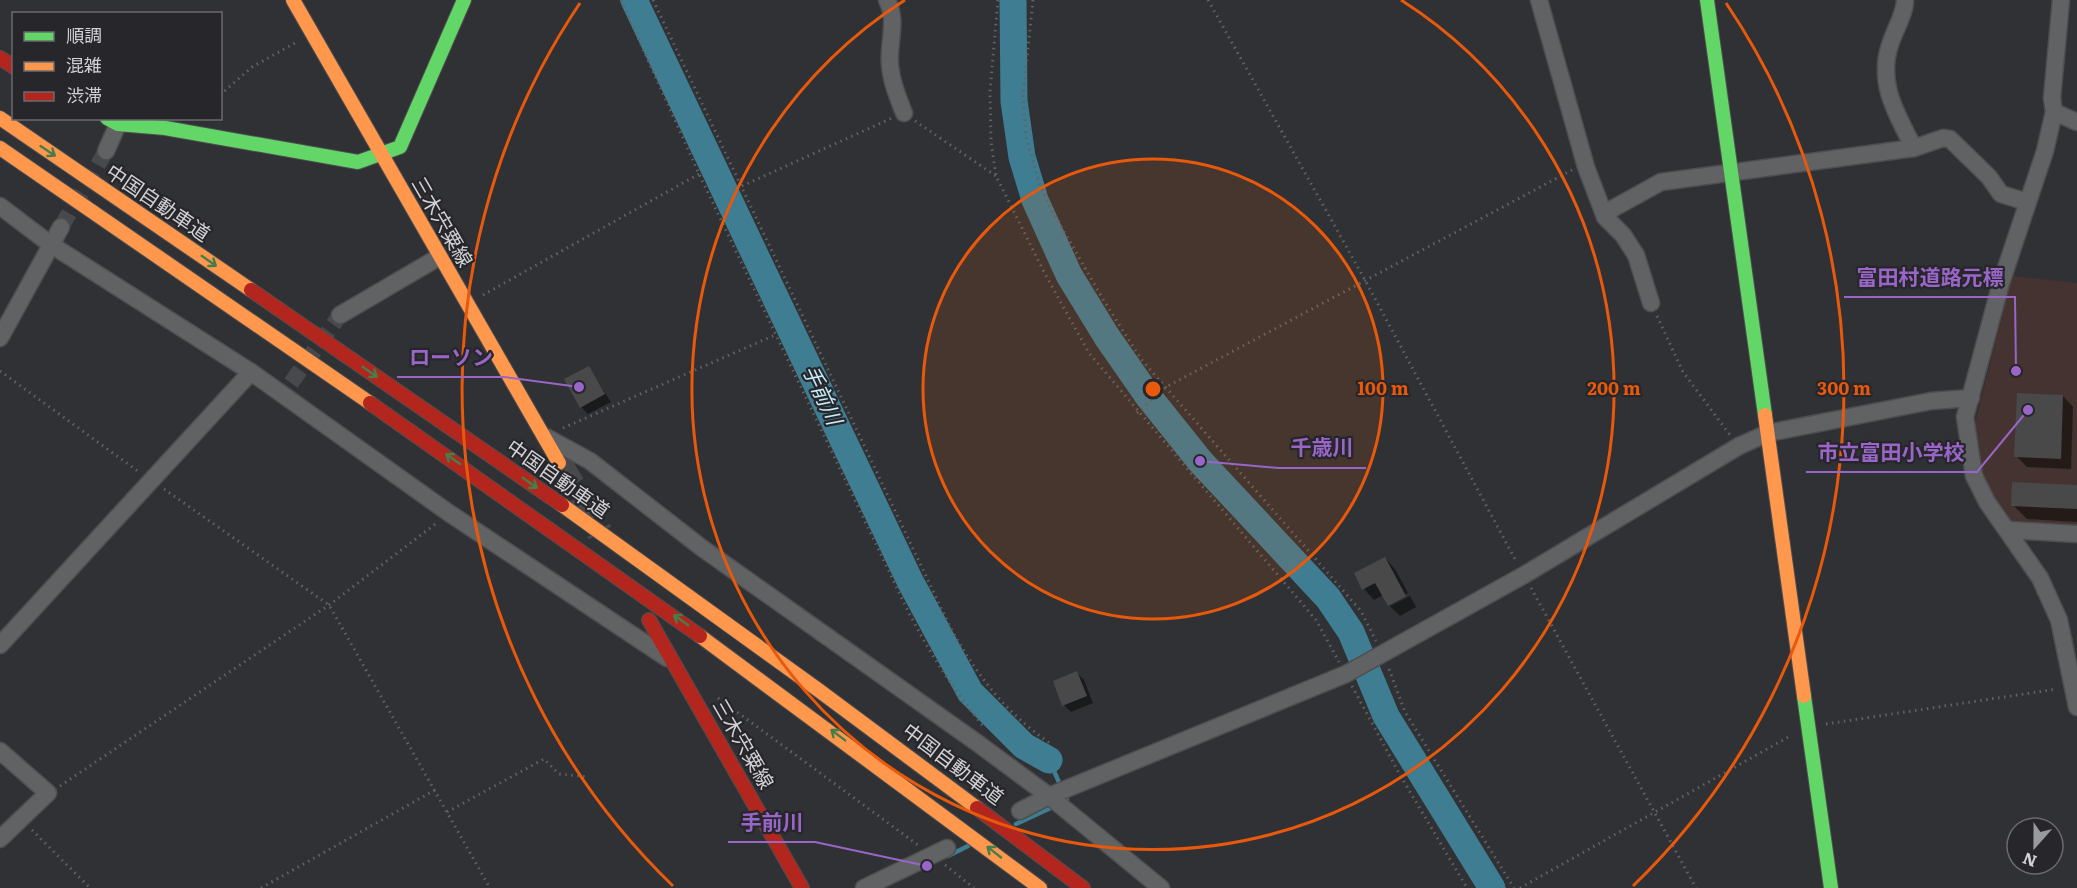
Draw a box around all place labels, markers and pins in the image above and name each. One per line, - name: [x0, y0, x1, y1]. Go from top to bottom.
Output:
- callout: 富田村道路元標: [1844, 258, 2015, 297]
- callout: ローソン: [397, 338, 505, 377]
- centre of rings: [1143, 379, 1163, 399]
- callout: 千歳川: [1279, 429, 1366, 468]
- callout: 市立富田小学校: [1806, 433, 1977, 472]
- callout: 手前川: [728, 803, 815, 842]

